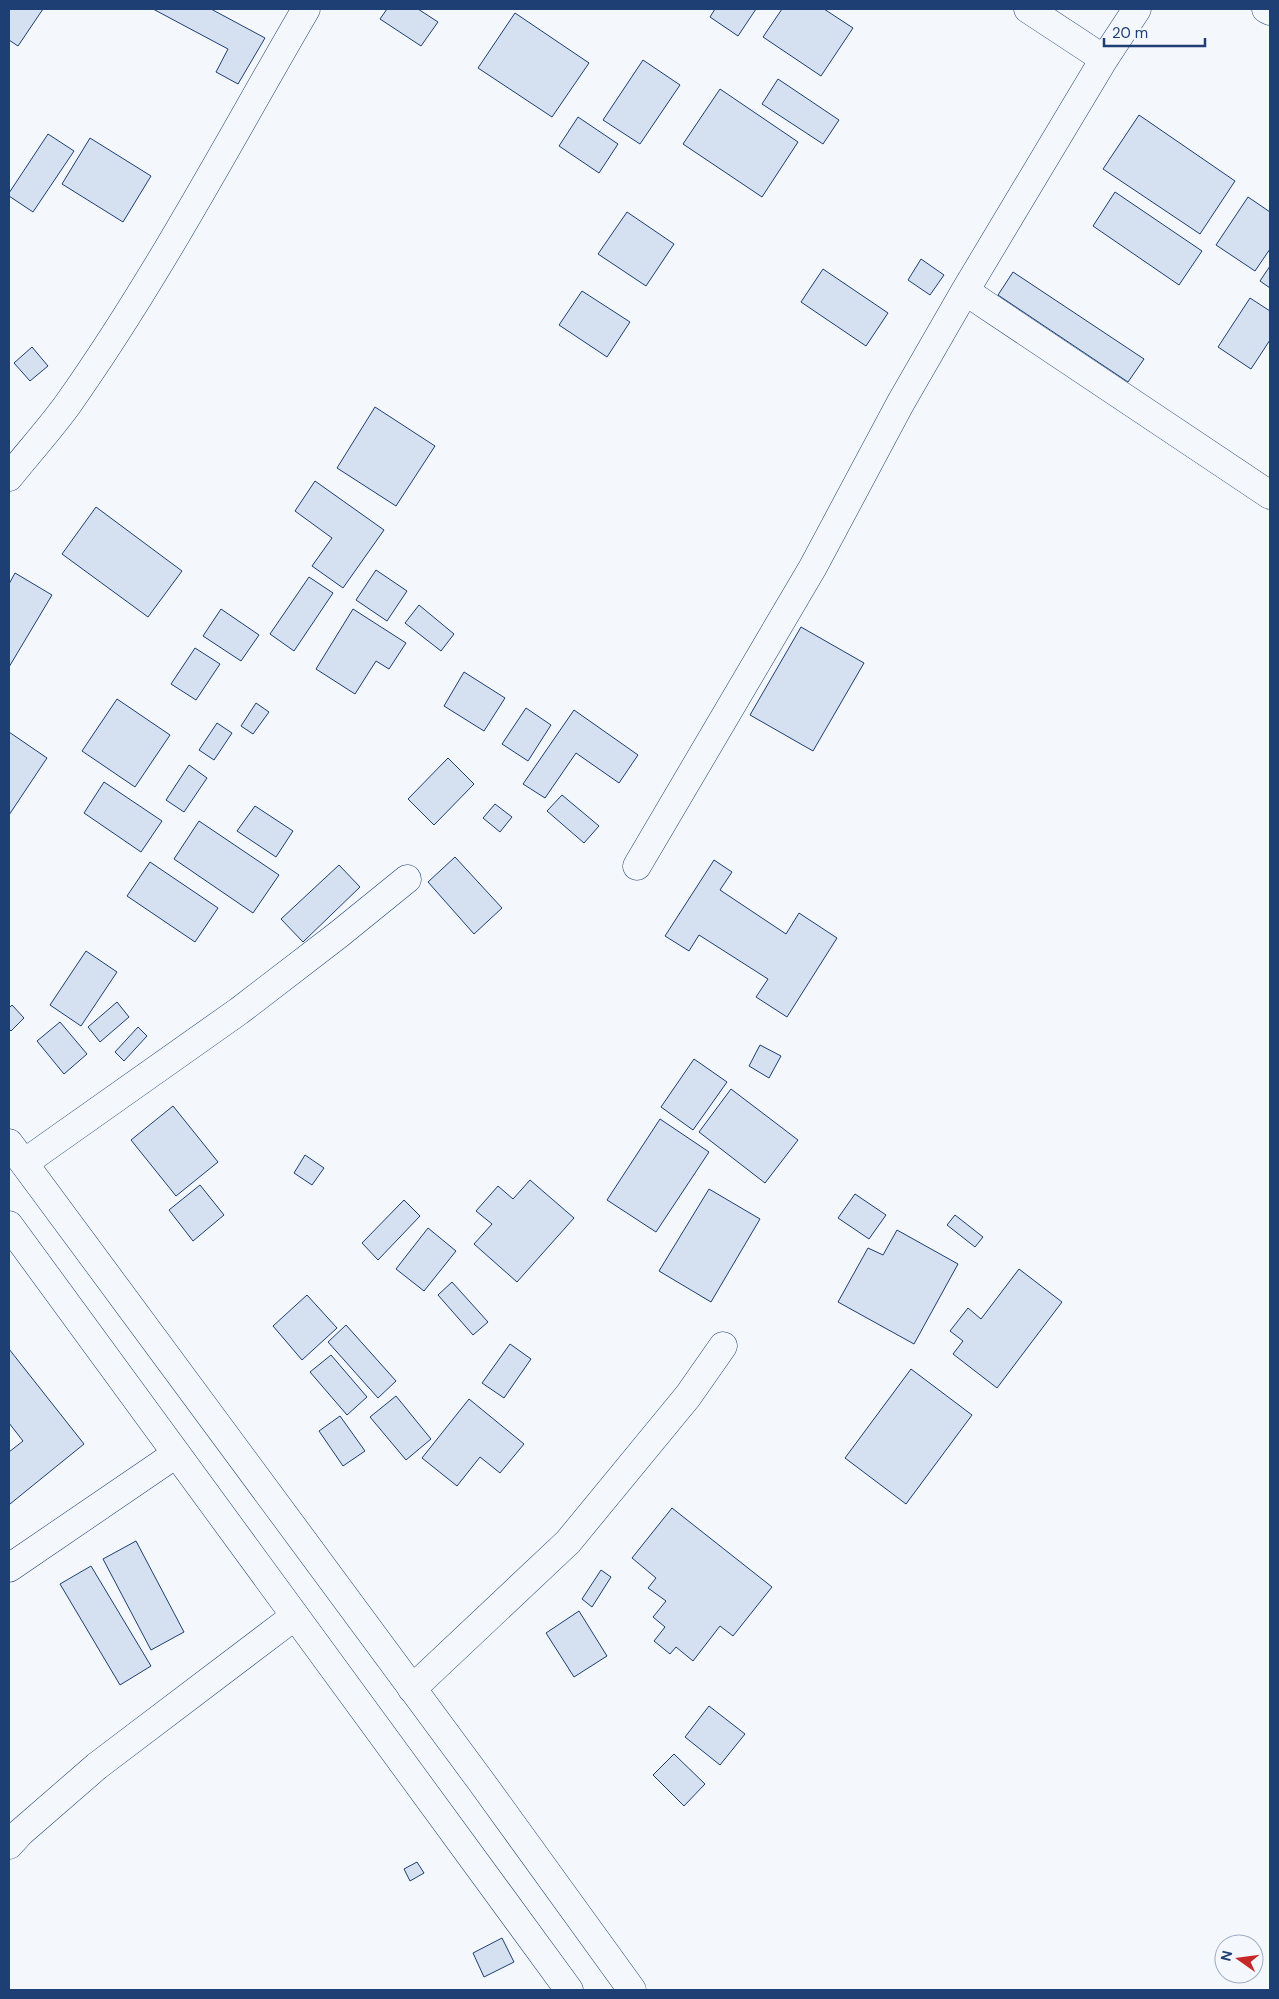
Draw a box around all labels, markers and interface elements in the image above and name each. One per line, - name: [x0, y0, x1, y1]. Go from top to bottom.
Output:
- scale bar: [1104, 15, 1205, 47]
- text: 20 m: [1112, 23, 1148, 43]
- north arrow: [1214, 1934, 1264, 1984]
- text: N: [1216, 1949, 1236, 1963]

